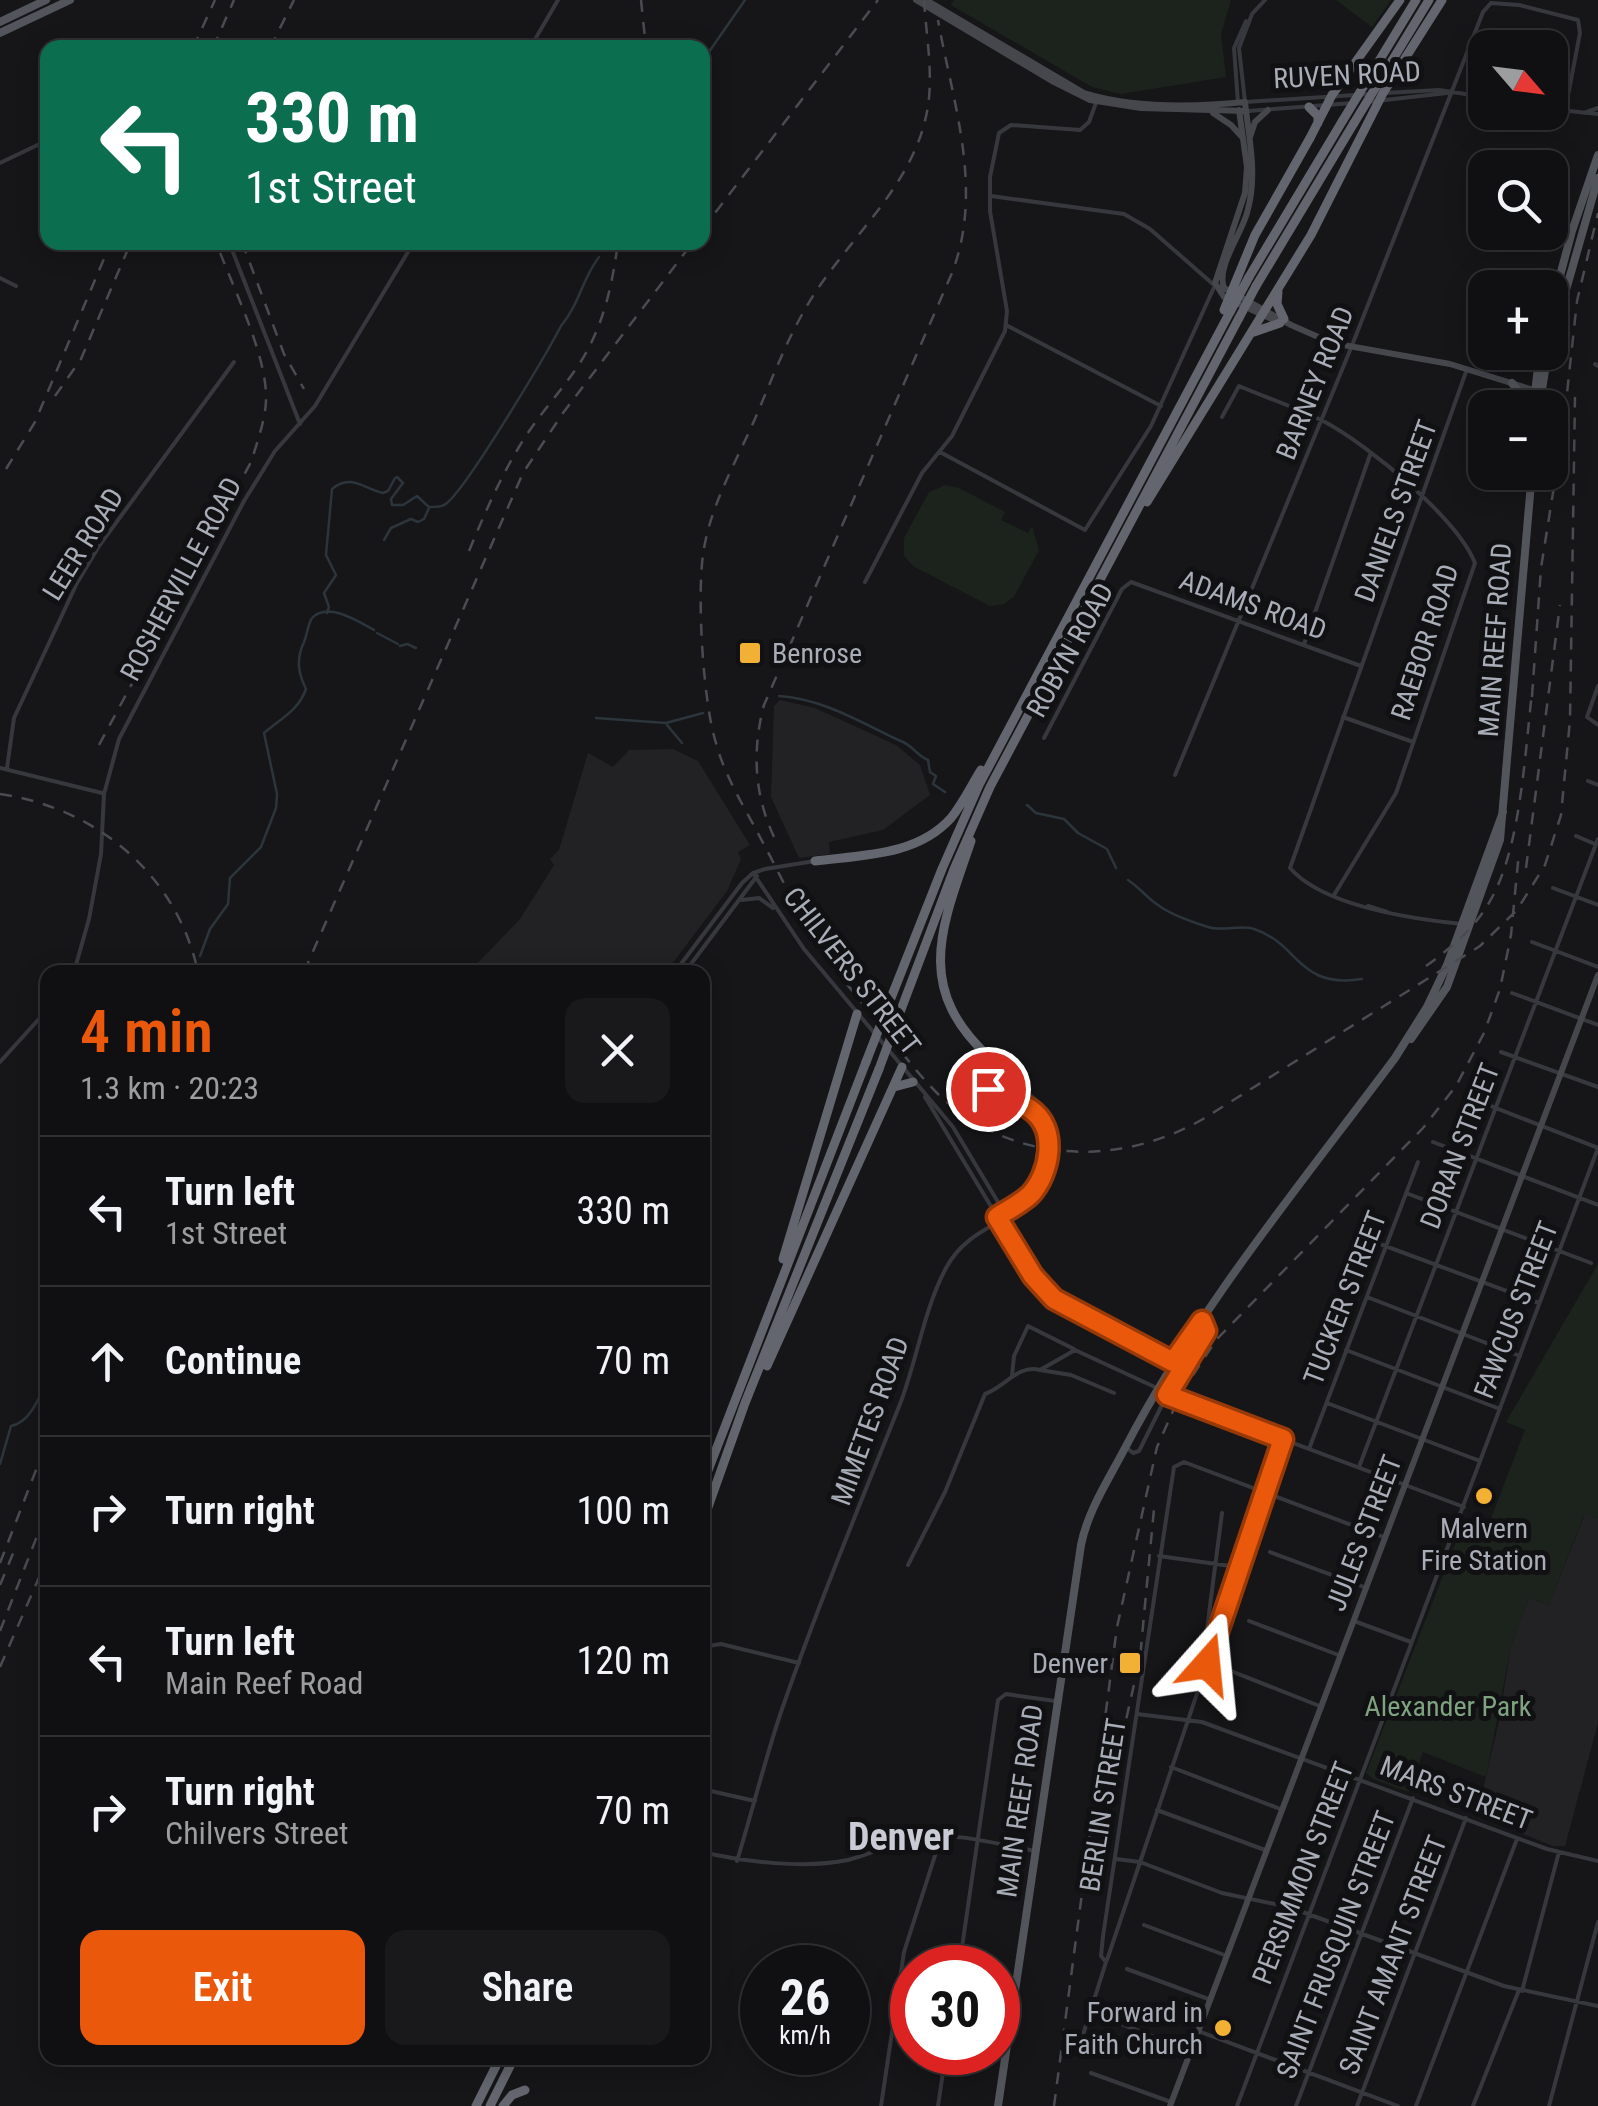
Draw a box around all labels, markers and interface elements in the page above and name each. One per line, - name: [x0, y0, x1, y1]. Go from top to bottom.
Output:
- north arrow: [1468, 30, 1568, 130]
- map controls: [1468, 30, 1568, 490]
- street label: RUVEN ROAD: [1272, 55, 1422, 95]
- text: 330 m: [245, 77, 419, 159]
- icon: left: [80, 80, 210, 210]
- button: search: [1468, 150, 1568, 250]
- text: 1st Street: [245, 161, 417, 214]
- button: +: [1468, 270, 1568, 370]
- street label: BARNEY ROAD: [1269, 302, 1361, 464]
- button: −: [1468, 390, 1568, 490]
- street label: DANIELS STREET: [1348, 416, 1444, 606]
- street label: ROSHERVILLE ROAD: [114, 472, 248, 686]
- street label: LEER ROAD: [36, 482, 130, 606]
- street label: MAIN REEF ROAD: [1472, 542, 1518, 738]
- street label: RAEBOR ROAD: [1384, 560, 1466, 724]
- street label: ADAMS ROAD: [1175, 563, 1331, 647]
- street label: ROBYN ROAD: [1020, 577, 1120, 723]
- place label: Benrose: [772, 637, 862, 670]
- marker: Benrose: [737, 640, 763, 666]
- street label: CHILVERS STREET: [776, 881, 928, 1061]
- text: 4 min: [80, 996, 213, 1067]
- button: close: [565, 998, 670, 1103]
- pin: [946, 1047, 1031, 1132]
- street label: DORAN STREET: [1413, 1059, 1507, 1233]
- icon: arrive: [961, 1062, 1016, 1117]
- text: 1.3 km · 20:23: [80, 1069, 259, 1107]
- text: Turn left: [165, 1170, 295, 1214]
- icon: left: [80, 1184, 135, 1239]
- text: 330 m: [576, 1189, 670, 1233]
- street label: TUCKER STREET: [1297, 1207, 1393, 1389]
- text: 1st Street: [165, 1214, 287, 1252]
- street label: FAWCUS STREET: [1467, 1217, 1565, 1403]
- street label: MIMETES ROAD: [824, 1332, 916, 1510]
- icon: ahead: [80, 1334, 135, 1389]
- text: Continue: [165, 1339, 301, 1383]
- text: 70 m: [595, 1339, 670, 1383]
- street label: JULES STREET: [1319, 1450, 1409, 1616]
- icon: right: [80, 1484, 135, 1539]
- marker: Malvern Fire Station: [1473, 1485, 1495, 1507]
- text: Turn right: [165, 1489, 315, 1533]
- text: 100 m: [576, 1489, 670, 1533]
- place label: Malvern Fire Station: [1421, 1512, 1547, 1577]
- position arrow: [1155, 1612, 1259, 1716]
- text: Turn left: [165, 1620, 295, 1664]
- icon: left: [80, 1634, 135, 1689]
- text: 120 m: [576, 1639, 670, 1683]
- place label: Denver: [1032, 1647, 1108, 1680]
- marker: Denver: [1117, 1650, 1143, 1676]
- text: Main Reef Road: [165, 1664, 363, 1702]
- park label: Alexander Park: [1365, 1690, 1532, 1723]
- street label: MAIN REEF ROAD: [990, 1702, 1050, 1900]
- street label: BERLIN STREET: [1073, 1716, 1133, 1894]
- street label: MARS STREET: [1375, 1749, 1537, 1837]
- street label: PERSIMMON STREET: [1245, 1757, 1361, 1989]
- text: Turn right: [165, 1770, 315, 1814]
- icon: right: [80, 1784, 135, 1839]
- text: 70 m: [595, 1789, 670, 1833]
- street label: SAINT FRUSQUIN STREET: [1270, 1807, 1402, 2083]
- text: Chilvers Street: [165, 1814, 348, 1852]
- district label: Denver: [848, 1815, 954, 1859]
- street label: SAINT AMANT STREET: [1332, 1831, 1454, 2079]
- button: Exit: [80, 1930, 365, 2045]
- button: Share: [385, 1930, 670, 2045]
- speed limit sign: 30: [890, 1945, 1020, 2075]
- text: 26: [780, 1969, 830, 2027]
- place label: Forward in Faith Church: [1064, 1996, 1203, 2061]
- marker: Forward in Faith Church: [1212, 2017, 1234, 2039]
- text: km/h: [779, 2021, 831, 2050]

